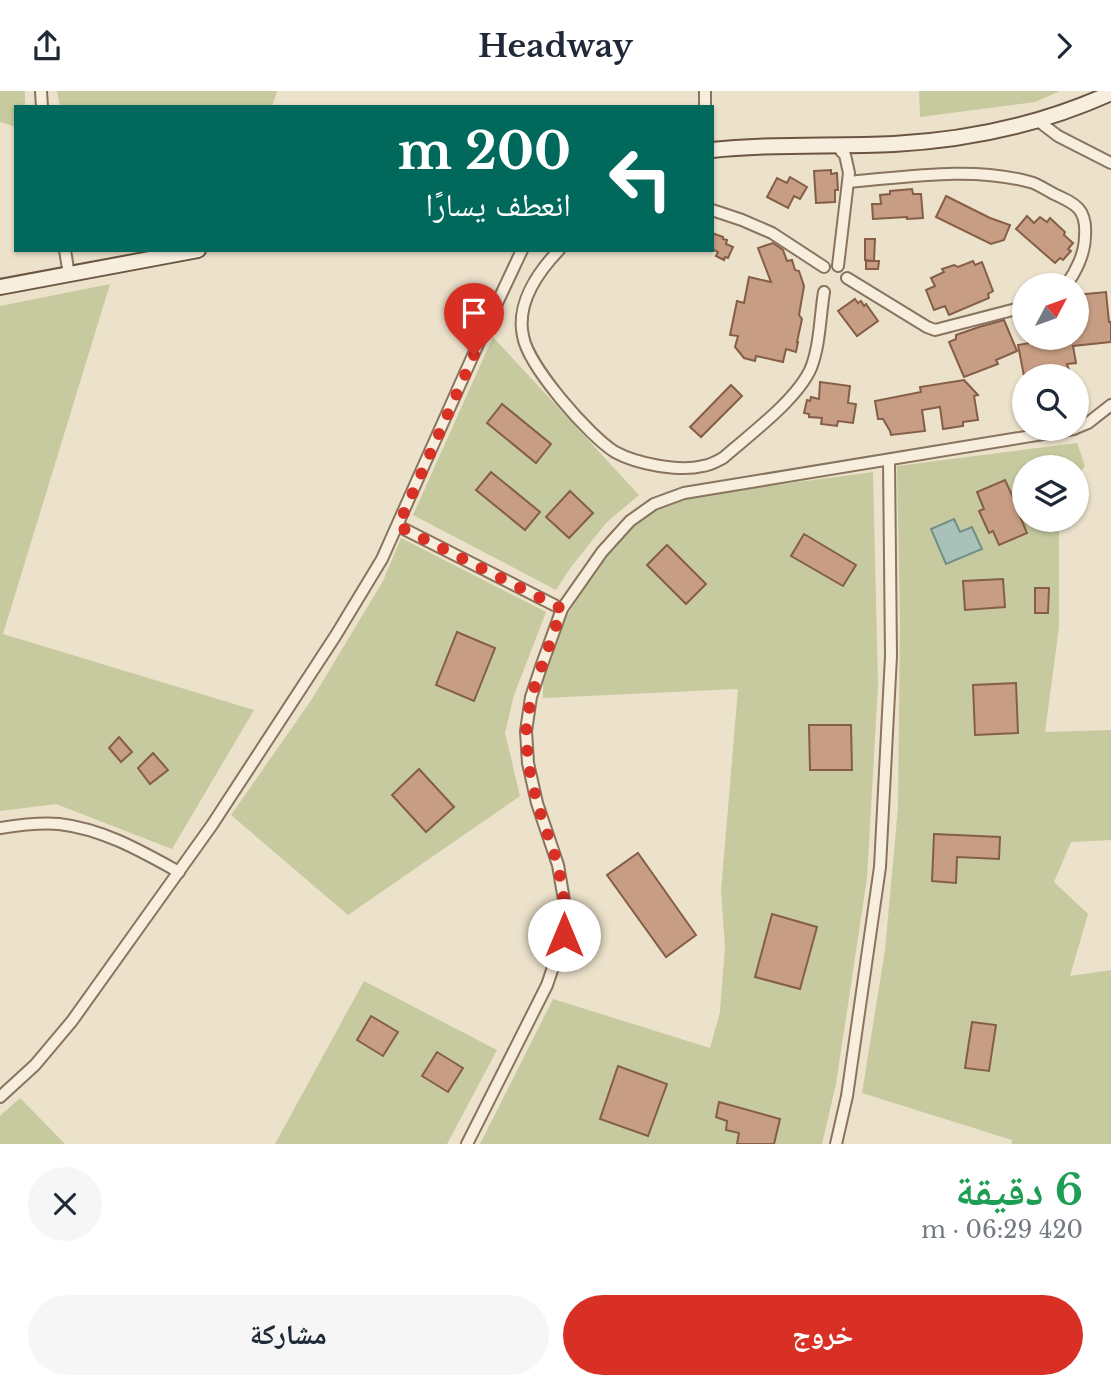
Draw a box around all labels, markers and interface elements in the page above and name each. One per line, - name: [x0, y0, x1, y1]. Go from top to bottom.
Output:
- text: Headway: [478, 26, 633, 66]
- icon: share: [28, 27, 66, 65]
- icon: forward: [1045, 27, 1083, 65]
- text: 200 m: [398, 121, 571, 182]
- icon: left: [595, 133, 686, 224]
- text: انعطف يسارًا: [426, 185, 571, 225]
- north arrow: [1012, 273, 1088, 350]
- map controls: [1012, 273, 1089, 532]
- pin: [444, 283, 504, 355]
- icon: arrive: [455, 294, 493, 332]
- button: search: [1012, 364, 1089, 441]
- button: layers: [1012, 455, 1089, 532]
- position arrow: [527, 898, 601, 972]
- text: 6 دقيقة: [955, 1164, 1083, 1216]
- button: close: [28, 1167, 102, 1241]
- text: 420 m · 06:29: [921, 1216, 1083, 1244]
- button: مشاركة: [28, 1295, 549, 1375]
- button: خروج: [563, 1295, 1083, 1375]

